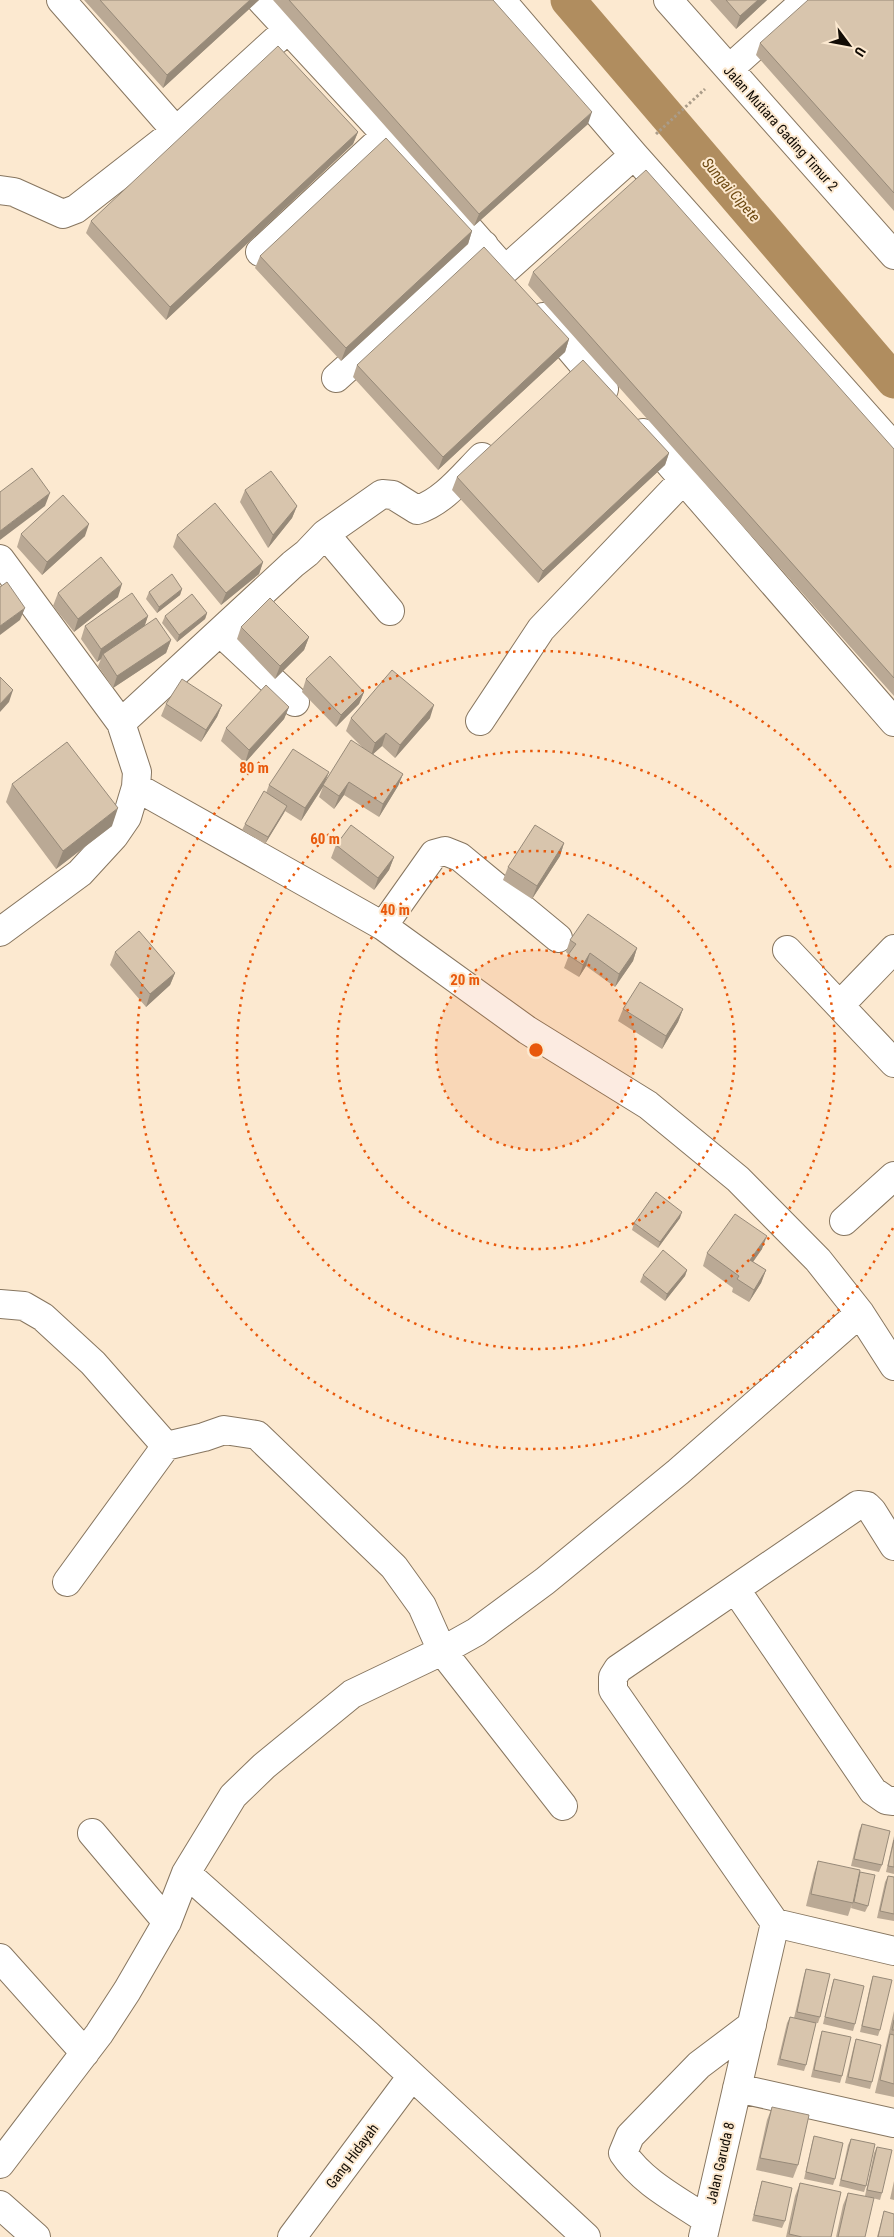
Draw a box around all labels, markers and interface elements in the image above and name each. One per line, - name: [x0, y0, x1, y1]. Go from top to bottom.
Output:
- north arrow: [824, 20, 874, 70]
- text: U: [851, 44, 869, 60]
- street label: Jalan Mutiara Gading Timur 2: [721, 62, 841, 194]
- water label: Sungai Cipete: [698, 154, 764, 226]
- text: 80 m: [239, 759, 269, 777]
- text: 60 m: [310, 830, 340, 848]
- text: 40 m: [380, 901, 410, 919]
- text: 20 m: [450, 971, 480, 989]
- centre of rings: [527, 1041, 545, 1059]
- street label: Gang Hidayah: [323, 2121, 381, 2191]
- street label: Jalan Garuda 8: [703, 2121, 737, 2205]

